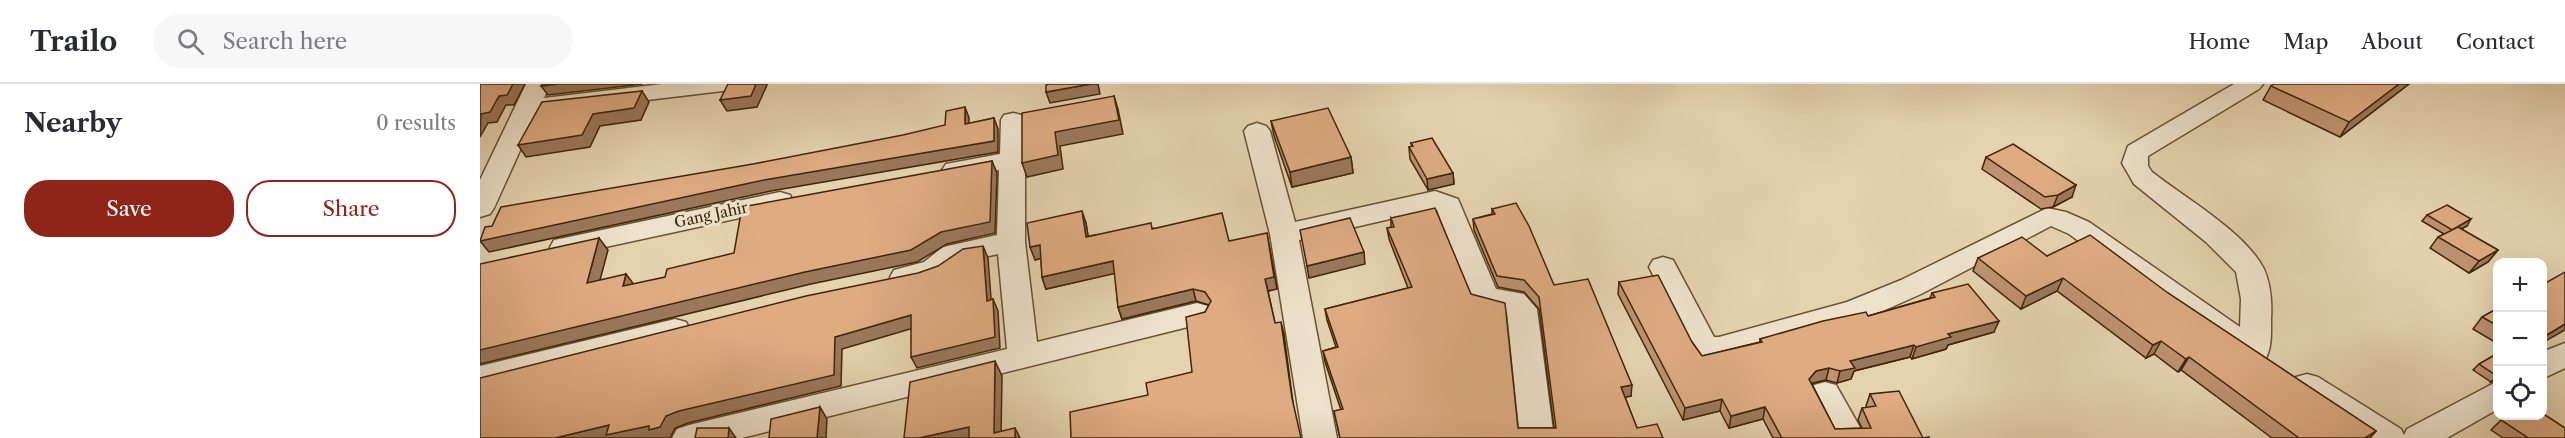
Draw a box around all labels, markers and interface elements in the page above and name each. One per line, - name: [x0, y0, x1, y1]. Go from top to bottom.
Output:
- search box: [153, 14, 573, 68]
- text: Trailo: [30, 24, 117, 58]
- icon: search: [174, 25, 207, 58]
- text: Search here: [222, 28, 347, 55]
- text: Home: [2189, 29, 2250, 54]
- text: Map: [2283, 29, 2328, 54]
- text: About: [2361, 29, 2423, 54]
- text: Contact: [2456, 29, 2535, 54]
- text: Nearby: [24, 107, 122, 139]
- text: 0 results: [376, 111, 456, 135]
- button: Save: [24, 180, 234, 237]
- button: Share: [246, 180, 456, 237]
- street label: Gang Jahir: [672, 197, 750, 232]
- map controls: [2493, 258, 2547, 420]
- button: +: [2493, 258, 2547, 312]
- button: −: [2493, 312, 2547, 366]
- button: locate: [2493, 366, 2547, 420]

